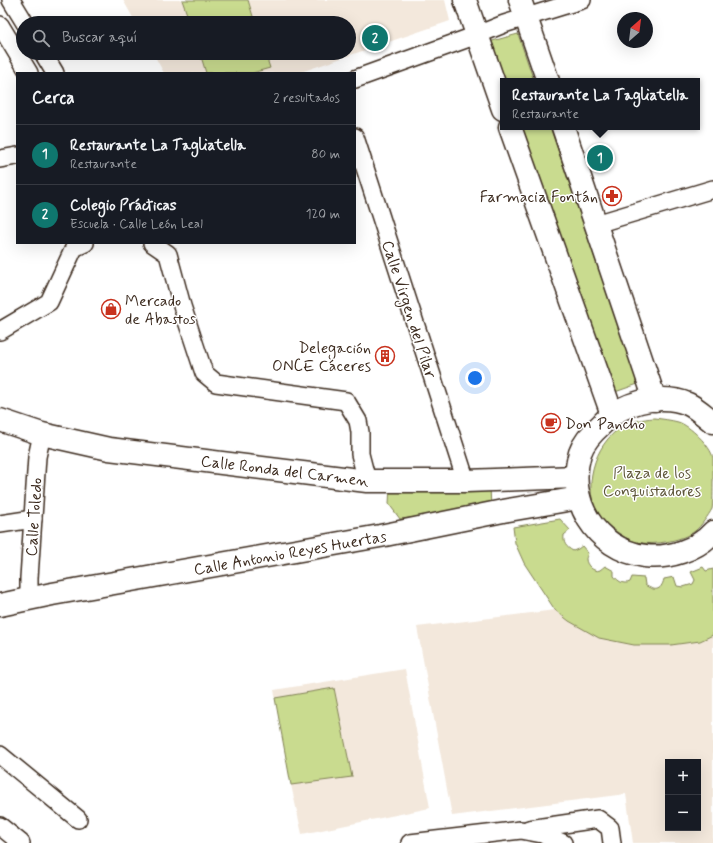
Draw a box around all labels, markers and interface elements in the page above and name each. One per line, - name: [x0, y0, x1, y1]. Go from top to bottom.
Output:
- north arrow: [617, 12, 653, 48]
- search box: [16, 16, 356, 60]
- pin: 2: [362, 23, 388, 53]
- icon: search: [30, 27, 52, 49]
- text: Buscar aquí: [62, 28, 137, 48]
- popup: [500, 78, 700, 130]
- text: Restaurante La Tagliatella: [512, 86, 688, 106]
- text: Cerca: [32, 87, 75, 109]
- text: 2 resultados: [273, 90, 340, 107]
- text: Restaurante: [512, 106, 579, 123]
- text: Restaurante La Tagliatella: [70, 136, 246, 156]
- pin: 1: [587, 143, 613, 173]
- text: 1: [42, 146, 48, 163]
- text: 80 m: [311, 146, 340, 163]
- text: Restaurante: [70, 156, 137, 173]
- pharmacy icon: Farmacia Fontán: [601, 185, 623, 207]
- place label: Farmacia Fontán: [480, 187, 598, 208]
- text: Colegio Prácticas: [70, 196, 176, 216]
- text: 2: [42, 206, 48, 223]
- text: 120 m: [306, 206, 340, 223]
- text: Escuela · Calle León Leal: [70, 216, 203, 233]
- street label: Calle Virgen del Pilar: [375, 238, 441, 382]
- place label: Mercado de Abastos: [125, 291, 196, 330]
- shop icon: Mercado de Abastos: [100, 298, 122, 320]
- place label: Delegación ONCE Cáceres: [272, 338, 371, 377]
- building icon: Delegación ONCE Cáceres: [374, 345, 396, 367]
- your location: [465, 368, 485, 388]
- cafe icon: Don Pancho: [540, 412, 562, 434]
- place label: Don Pancho: [565, 414, 645, 435]
- street label: Calle Ronda del Carmen: [200, 451, 371, 492]
- park label: Plaza de los Conquistadores: [603, 463, 701, 502]
- street label: Calle Toledo: [21, 477, 48, 557]
- street label: Calle Antonio Reyes Huertas: [192, 526, 388, 581]
- map controls: [665, 759, 701, 831]
- button: +: [665, 759, 701, 795]
- button: −: [665, 795, 701, 831]

